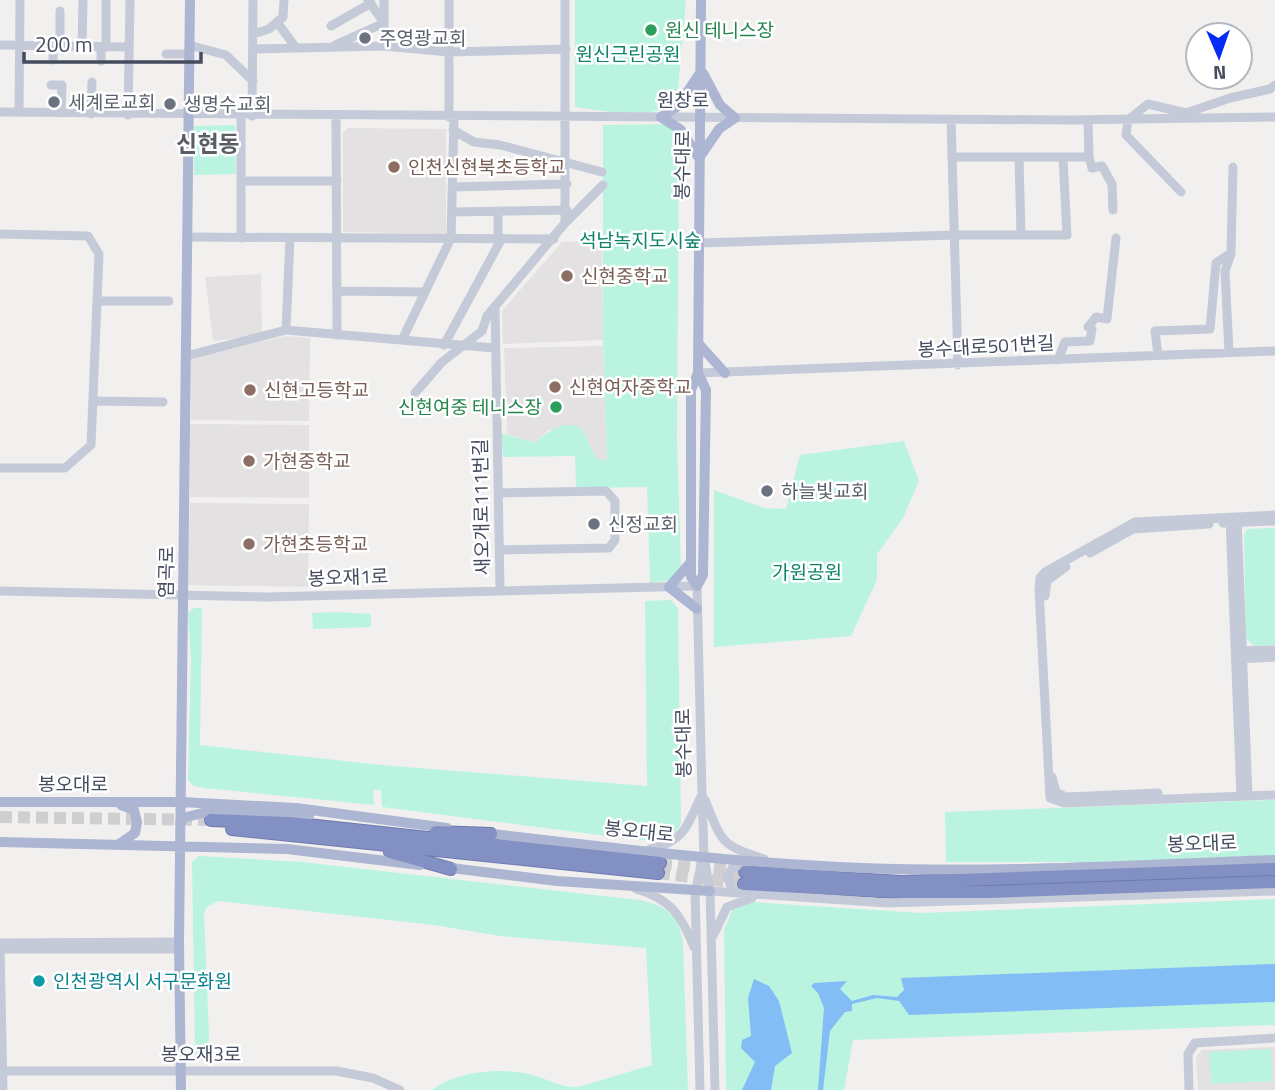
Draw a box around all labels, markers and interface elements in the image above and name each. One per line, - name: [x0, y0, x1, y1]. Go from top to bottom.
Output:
- place label: 원신 테니스장: [665, 15, 774, 44]
- scale bar: [24, 21, 201, 65]
- north arrow: [1184, 21, 1254, 91]
- marker: 원신 테니스장: [643, 22, 659, 38]
- place label: 주영광교회: [379, 23, 466, 52]
- text: 200 m: [35, 28, 92, 60]
- marker: 주영광교회: [357, 30, 373, 46]
- park label: 원신근린공원: [576, 39, 680, 68]
- text: N: [1213, 59, 1227, 88]
- street label: 원창로: [657, 85, 709, 114]
- place label: 세계로교회: [68, 87, 155, 116]
- place label: 생명수교회: [184, 89, 271, 118]
- marker: 세계로교회: [46, 94, 62, 110]
- marker: 생명수교회: [162, 96, 178, 112]
- district label: 신현동: [176, 126, 240, 161]
- street label: 봉수대로: [666, 130, 697, 200]
- place label: 인천신현북초등학교: [408, 152, 565, 181]
- marker: 인천신현북초등학교: [386, 159, 402, 175]
- park label: 석남녹지도시숲: [579, 225, 701, 254]
- place label: 신현중학교: [581, 261, 668, 290]
- marker: 신현중학교: [559, 268, 575, 284]
- street label: 봉수대로501번길: [917, 327, 1055, 364]
- place label: 신현여자중학교: [569, 372, 691, 401]
- place label: 신현고등학교: [264, 375, 369, 404]
- marker: 신현여자중학교: [547, 379, 563, 395]
- marker: 신현고등학교: [242, 382, 258, 398]
- place label: 신현여중 테니스장: [398, 392, 542, 421]
- marker: 신현여중 테니스장: [548, 399, 564, 415]
- street label: 새오개로111번길: [465, 438, 496, 576]
- place label: 가현중학교: [263, 446, 350, 475]
- marker: 가현중학교: [241, 453, 257, 469]
- place label: 하늘빛교회: [781, 476, 868, 505]
- marker: 하늘빛교회: [759, 483, 775, 499]
- place label: 신정교회: [608, 509, 678, 538]
- marker: 신정교회: [586, 516, 602, 532]
- place label: 가현초등학교: [263, 529, 368, 558]
- marker: 가현초등학교: [241, 536, 257, 552]
- street label: 염곡로: [151, 546, 180, 598]
- park label: 가원공원: [772, 557, 842, 586]
- street label: 봉오재1로: [307, 561, 389, 592]
- street label: 봉수대로: [667, 708, 698, 778]
- street label: 봉오대로: [38, 769, 108, 798]
- street label: 봉오대로: [603, 812, 675, 849]
- street label: 봉오대로: [1167, 827, 1237, 858]
- place label: 인천광역시 서구문화원: [53, 966, 232, 995]
- marker: 인천광역시 서구문화원: [31, 973, 47, 989]
- street label: 봉오재3로: [161, 1039, 241, 1068]

